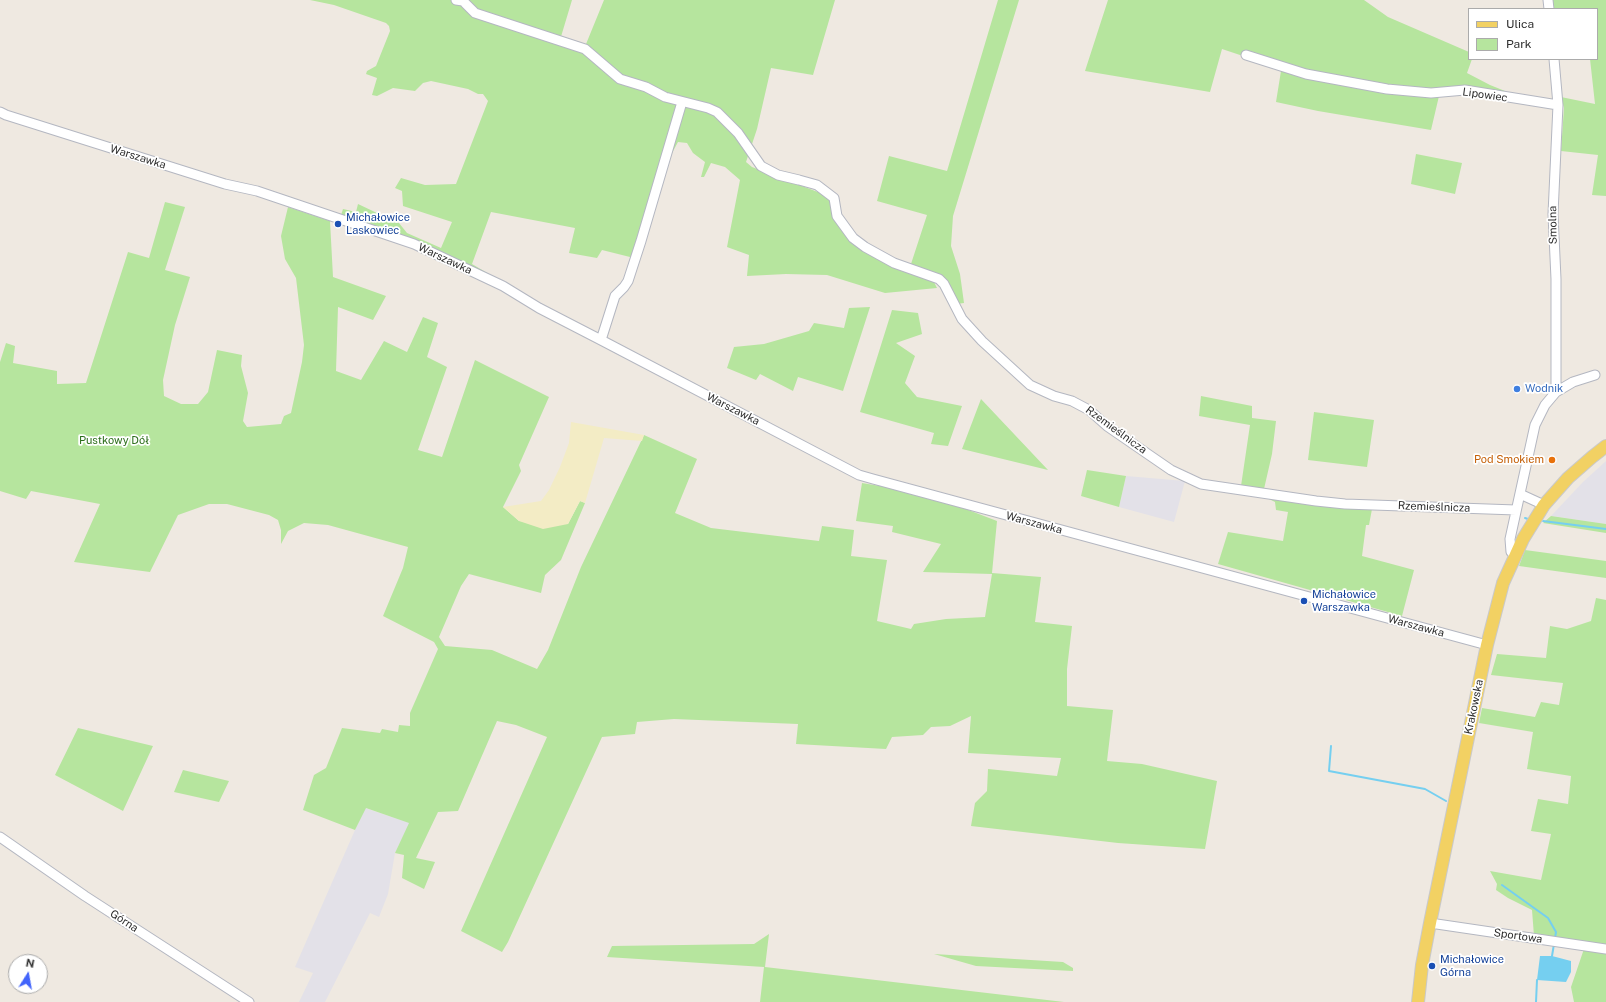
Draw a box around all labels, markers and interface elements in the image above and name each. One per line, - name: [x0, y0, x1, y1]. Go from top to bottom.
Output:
- legend: [1468, 8, 1598, 60]
- text: Ulica: [1506, 17, 1534, 31]
- text: Park: [1506, 37, 1532, 51]
- street label: Lipowiec: [1462, 85, 1508, 105]
- street label: Warszawka: [108, 142, 168, 172]
- street label: Smolna: [1546, 205, 1560, 245]
- place label: Michałowice Laskowiec: [346, 211, 410, 237]
- marker: Michałowice Laskowiec: [333, 219, 343, 229]
- street label: Warszawka: [416, 241, 474, 277]
- place label: Wodnik: [1525, 382, 1563, 396]
- marker: Wodnik: [1512, 384, 1522, 394]
- street label: Warszawka: [704, 390, 762, 428]
- street label: Rzemieślnicza: [1083, 403, 1149, 457]
- park label: Pustkowy Dół: [79, 434, 149, 448]
- place label: Pod Smokiem: [1474, 453, 1544, 467]
- marker: Pod Smokiem: [1547, 455, 1557, 465]
- street label: Rzemieślnicza: [1398, 499, 1470, 515]
- street label: Warszawka: [1004, 509, 1064, 537]
- place label: Michałowice Warszawka: [1312, 588, 1376, 614]
- marker: Michałowice Warszawka: [1299, 596, 1309, 606]
- street label: Warszawka: [1386, 612, 1446, 640]
- street label: Krakowska: [1462, 678, 1486, 736]
- street label: Górna: [107, 907, 141, 935]
- street label: Sportowa: [1493, 926, 1543, 946]
- place label: Michałowice Górna: [1440, 953, 1504, 979]
- north arrow: [8, 954, 48, 994]
- text: N: [25, 956, 35, 970]
- marker: Michałowice Górna: [1427, 961, 1437, 971]

